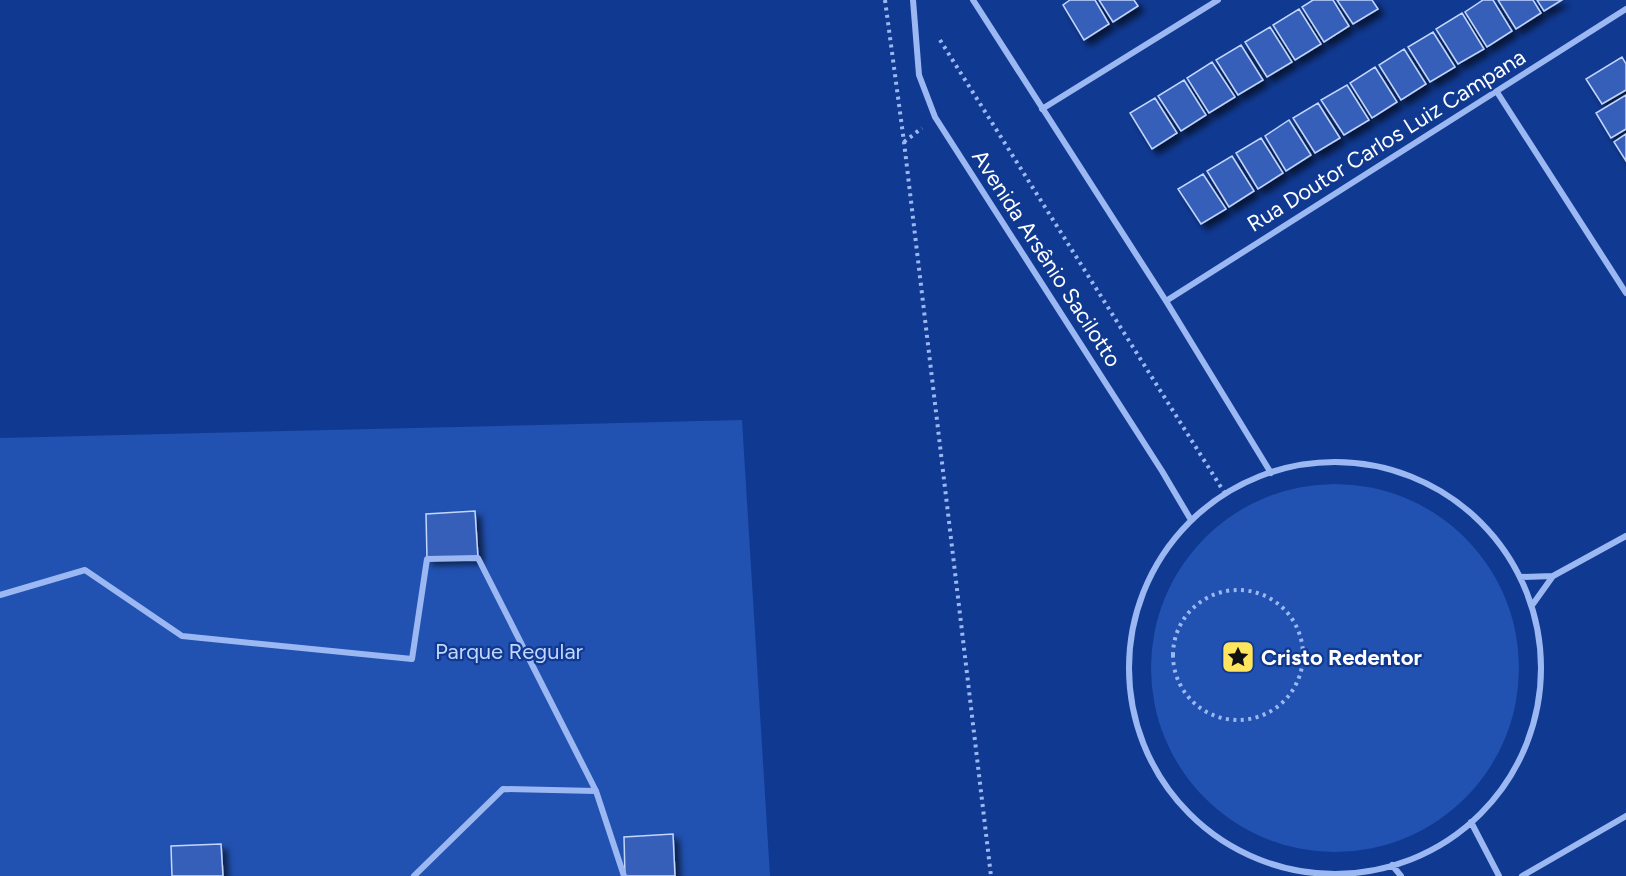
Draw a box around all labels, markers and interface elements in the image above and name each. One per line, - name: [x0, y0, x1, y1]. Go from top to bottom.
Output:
- street label: Rua Doutor Carlos Luiz Campana: [1242, 43, 1530, 237]
- street label: Avenida Arsênio Sacilotto: [966, 145, 1127, 372]
- park label: Parque Regular: [435, 638, 584, 665]
- place icon: Cristo Redentor: [1220, 639, 1256, 675]
- place label: Cristo Redentor: [1261, 644, 1423, 671]

